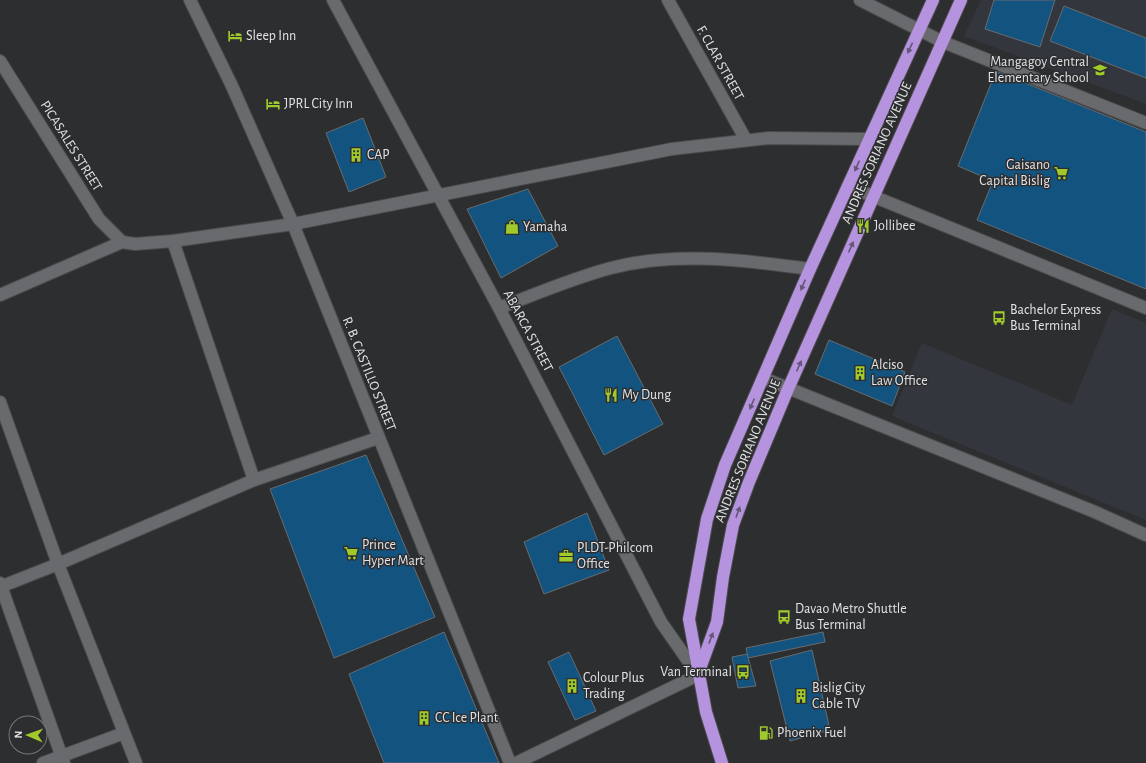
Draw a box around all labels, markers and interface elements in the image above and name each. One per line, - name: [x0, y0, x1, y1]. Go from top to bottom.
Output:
- street label: F. CLAR STREET: [694, 23, 746, 103]
- hotel icon: Sleep Inn: [227, 28, 243, 44]
- place label: Sleep Inn: [246, 29, 296, 43]
- one-way arrow: [907, 42, 913, 54]
- place label: Mangagoy Central Elementary School: [988, 55, 1089, 85]
- school or university icon: Mangagoy Central Elementary School: [1092, 62, 1108, 78]
- street label: ANDRES SORIANO AVENUE: [839, 80, 915, 226]
- hotel icon: JPRL City Inn: [265, 96, 281, 112]
- place label: JPRL City Inn: [284, 97, 353, 111]
- street label: PICASALES STREET: [38, 98, 104, 194]
- building icon: CAP: [348, 147, 364, 163]
- place label: CAP: [367, 148, 390, 162]
- place label: Gaisano Capital Bislig: [979, 158, 1050, 188]
- one-way arrow: [853, 161, 859, 173]
- supermarket icon: Gaisano Capital Bislig: [1053, 165, 1069, 181]
- restaurant icon: Jollibee: [855, 218, 871, 234]
- shop icon: Yamaha: [504, 219, 520, 235]
- place label: Jollibee: [874, 219, 915, 233]
- place label: Yamaha: [523, 220, 568, 234]
- one-way arrow: [848, 241, 855, 253]
- one-way arrow: [800, 279, 806, 291]
- street label: ABARCA STREET: [501, 288, 555, 374]
- place label: Bachelor Express Bus Terminal: [1010, 303, 1101, 333]
- bus stop icon: Bachelor Express Bus Terminal: [991, 310, 1007, 326]
- street label: R. B. CASTILLO STREET: [340, 315, 398, 433]
- place label: Alciso Law Office: [871, 358, 928, 388]
- one-way arrow: [796, 359, 802, 371]
- building icon: Alciso Law Office: [852, 365, 868, 381]
- street label: ANDRES SORIANO AVENUE: [713, 377, 783, 525]
- restaurant icon: My Dung: [603, 387, 619, 403]
- place label: My Dung: [622, 388, 671, 402]
- one-way arrow: [748, 399, 754, 411]
- one-way arrow: [736, 505, 742, 517]
- place label: Prince Hyper Mart: [362, 538, 424, 568]
- place label: PLDT-Philcom Office: [577, 541, 653, 571]
- supermarket icon: Prince Hyper Mart: [343, 545, 359, 561]
- office icon: PLDT-Philcom Office: [558, 548, 574, 564]
- place label: Davao Metro Shuttle Bus Terminal: [795, 602, 907, 632]
- bus stop icon: Davao Metro Shuttle Bus Terminal: [776, 609, 792, 625]
- one-way arrow: [709, 632, 715, 644]
- bus stop icon: Van Terminal: [735, 664, 751, 680]
- place label: Van Terminal: [660, 665, 732, 679]
- place label: Colour Plus Trading: [583, 671, 644, 701]
- building icon: Colour Plus Trading: [564, 678, 580, 694]
- place label: Bislig City Cable TV: [812, 681, 865, 711]
- building icon: Bislig City Cable TV: [793, 688, 809, 704]
- building icon: CC Ice Plant: [416, 710, 432, 726]
- place label: CC Ice Plant: [435, 711, 499, 725]
- north arrow: [8, 715, 48, 755]
- fuel station icon: Phoenix Fuel: [758, 725, 774, 741]
- place label: Phoenix Fuel: [777, 726, 846, 740]
- text: N: [13, 731, 24, 739]

